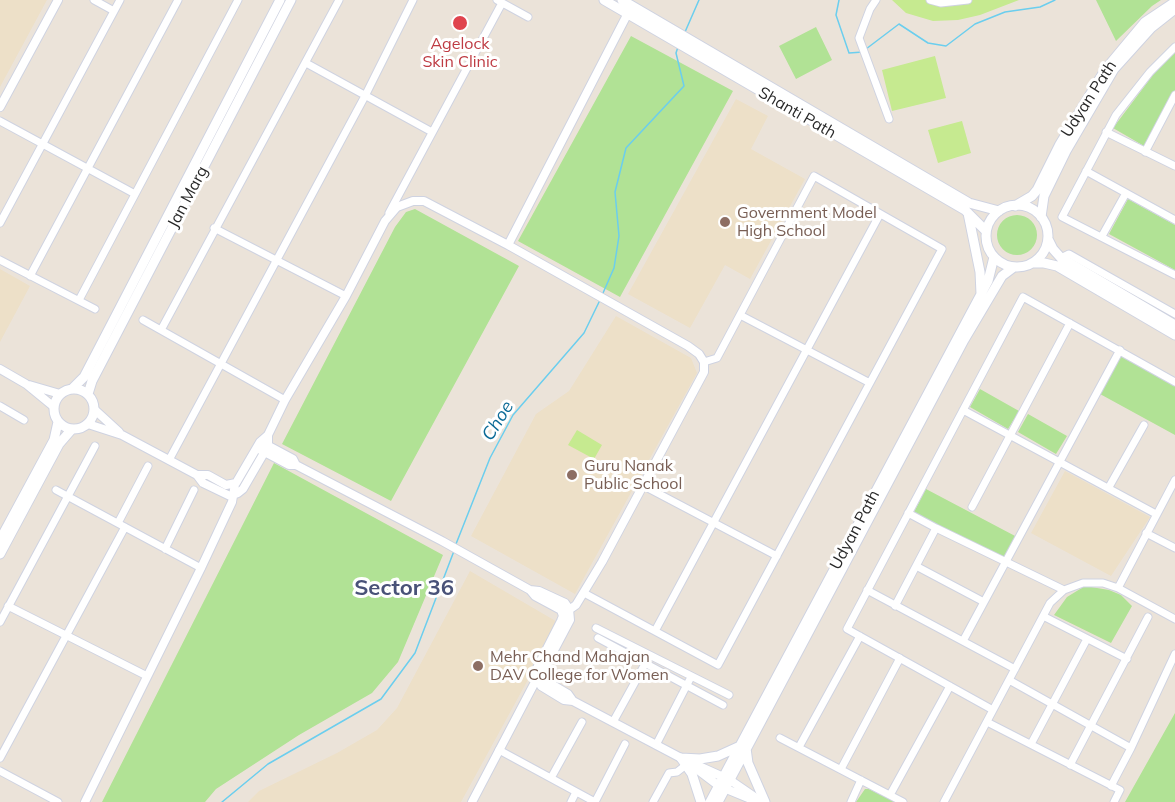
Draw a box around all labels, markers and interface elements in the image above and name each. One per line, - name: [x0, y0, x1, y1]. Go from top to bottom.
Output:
- marker: Agelock Skin Clinic: [451, 14, 469, 32]
- place label: Agelock Skin Clinic: [422, 34, 498, 72]
- street label: Udyan Path: [1057, 57, 1121, 141]
- street label: Shanti Path: [755, 83, 839, 143]
- street label: Jan Marg: [164, 163, 212, 231]
- place label: Government Model High School: [737, 203, 877, 241]
- marker: Government Model High School: [718, 215, 732, 229]
- water label: Choe: [477, 397, 519, 445]
- place label: Guru Nanak Public School: [584, 456, 682, 494]
- marker: Guru Nanak Public School: [565, 468, 579, 482]
- street label: Udyan Path: [826, 487, 884, 573]
- district label: Sector 36: [354, 575, 454, 601]
- place label: Mehr Chand Mahajan DAV College for Women: [490, 647, 669, 685]
- marker: Mehr Chand Mahajan DAV College for Women: [471, 659, 485, 673]

